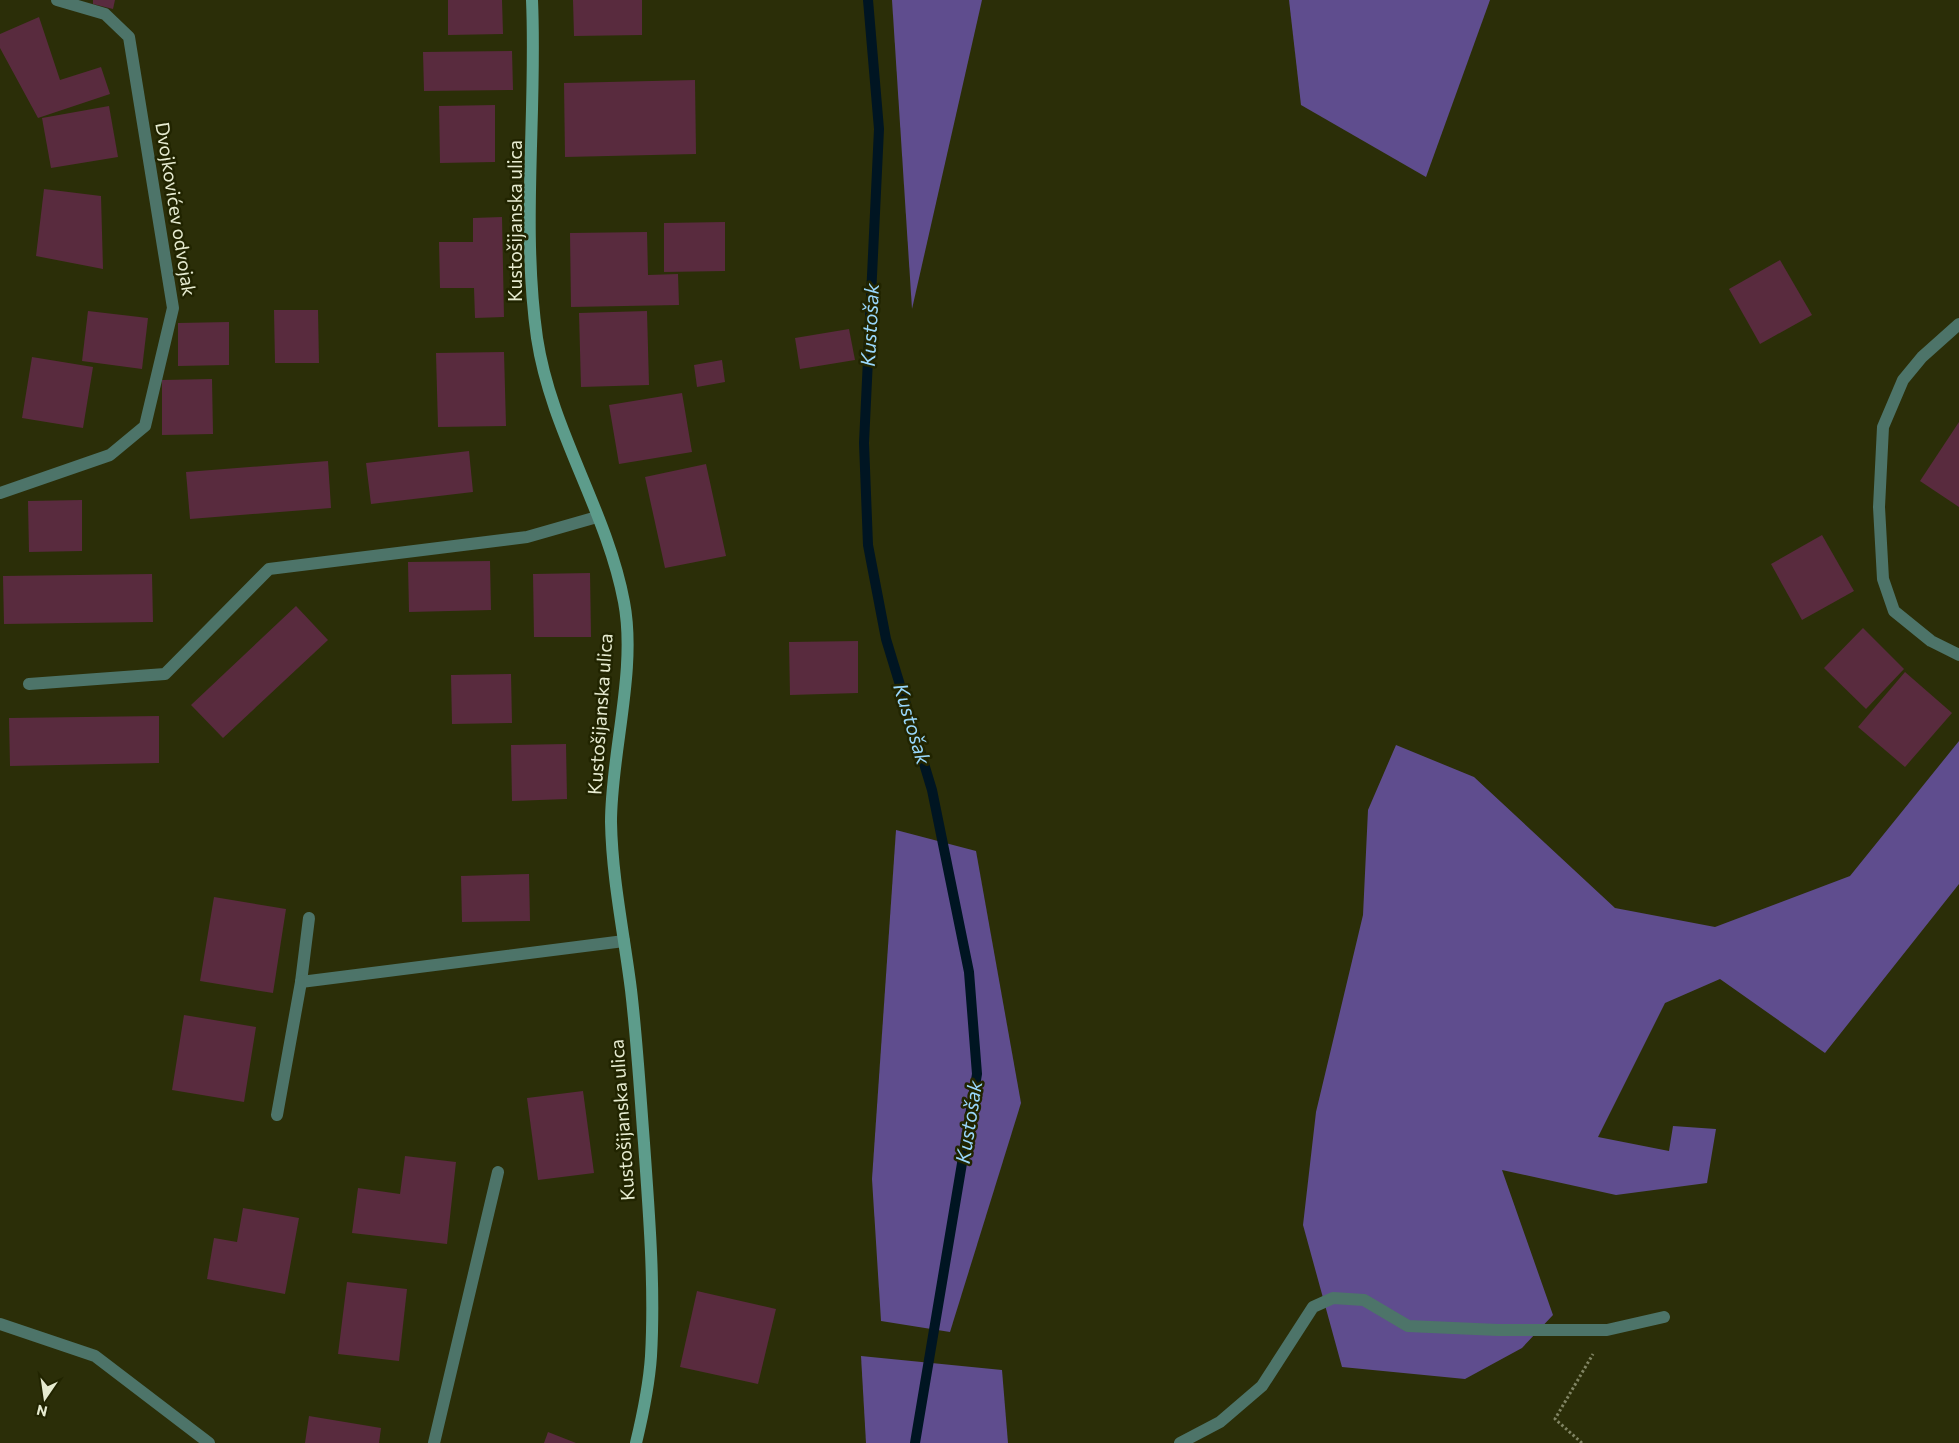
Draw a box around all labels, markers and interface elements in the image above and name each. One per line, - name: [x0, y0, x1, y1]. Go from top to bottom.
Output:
- street label: Dvojkovićev odvojak: [151, 120, 202, 298]
- street label: Kustošijanska ulica: [503, 140, 526, 302]
- water label: Kustošak: [855, 281, 883, 367]
- street label: Kustošijanska ulica: [582, 632, 617, 796]
- water label: Kustošak: [889, 680, 937, 768]
- street label: Kustošijanska ulica: [604, 1038, 639, 1202]
- water label: Kustošak: [950, 1078, 987, 1165]
- north arrow: [20, 1373, 70, 1423]
- text: N: [35, 1402, 49, 1421]

